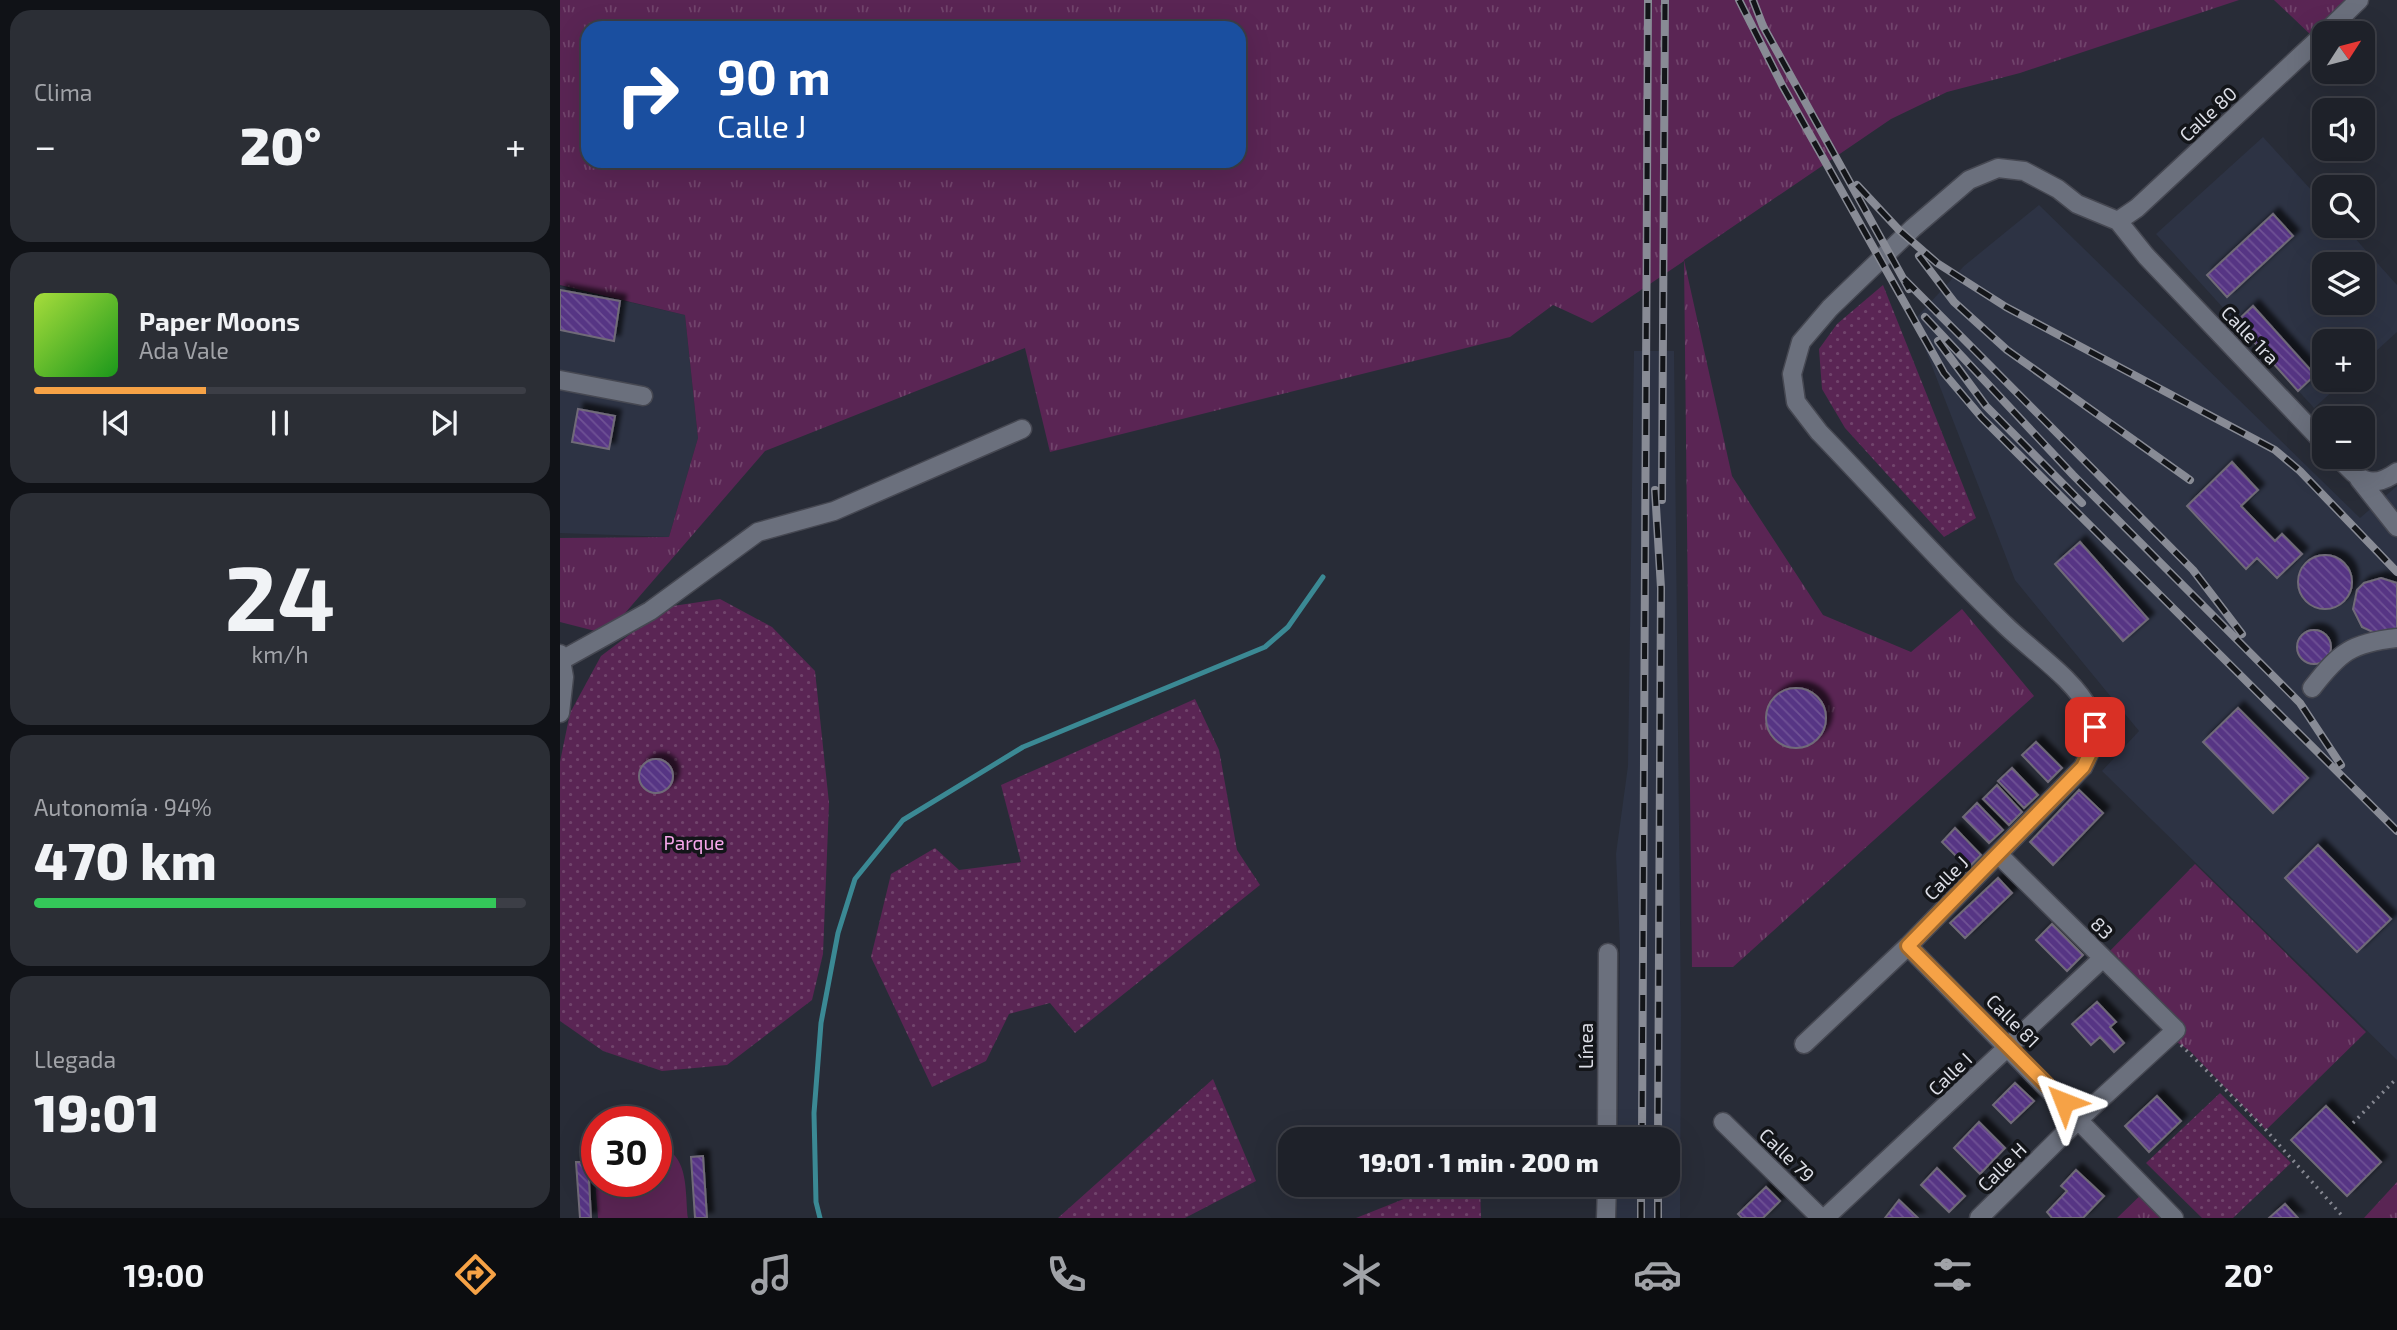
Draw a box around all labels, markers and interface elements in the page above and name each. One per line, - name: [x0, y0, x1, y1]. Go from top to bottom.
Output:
- north arrow: [2312, 21, 2375, 84]
- map controls: [2312, 21, 2375, 469]
- text: 90 m: [717, 46, 831, 105]
- icon: right: [602, 49, 693, 140]
- text: Clima: [34, 78, 92, 106]
- street label: Calle 80: [2174, 81, 2241, 146]
- button: sound: [2312, 98, 2375, 161]
- text: Calle J: [717, 106, 806, 144]
- text: 20°: [240, 113, 321, 175]
- text: −: [34, 122, 56, 168]
- text: +: [505, 122, 526, 168]
- button: search: [2312, 175, 2375, 238]
- button: layers: [2312, 252, 2375, 315]
- street label: Calle 1ra: [2217, 301, 2284, 369]
- text: Paper Moons: [139, 305, 300, 336]
- button: +: [2312, 329, 2375, 392]
- text: Ada Vale: [139, 336, 229, 364]
- icon: previous: [97, 404, 135, 442]
- icon: pause: [261, 404, 299, 442]
- icon: next: [425, 404, 463, 442]
- button: −: [2312, 406, 2375, 469]
- text: 24: [225, 540, 335, 649]
- text: km/h: [251, 640, 309, 668]
- pin: [2065, 697, 2125, 757]
- icon: arrive: [2076, 708, 2114, 746]
- text: Autonomía · 94%: [34, 793, 212, 821]
- text: 470 km: [34, 828, 217, 890]
- park label: Parque: [664, 831, 724, 854]
- street label: Calle J: [1919, 851, 1973, 905]
- street label: 83: [2086, 912, 2118, 944]
- street label: Calle 81: [1982, 989, 2045, 1052]
- street label: Línea: [1574, 1023, 1597, 1069]
- text: Llegada: [34, 1045, 116, 1073]
- street label: Calle I: [1923, 1047, 1976, 1100]
- position arrow: [2027, 1065, 2101, 1139]
- text: 19:01: [34, 1080, 160, 1142]
- speed limit sign: 30: [581, 1106, 672, 1197]
- street label: Calle 79: [1755, 1123, 1820, 1186]
- street label: Calle H: [1972, 1137, 2031, 1196]
- text: 19:01 · 1 min · 200 m: [1359, 1146, 1599, 1177]
- icon: directions: [451, 1250, 500, 1299]
- icon: music: [747, 1250, 796, 1299]
- icon: phone: [1042, 1250, 1091, 1299]
- icon: climate: [1337, 1250, 1386, 1299]
- icon: car: [1633, 1250, 1682, 1299]
- icon: filters: [1928, 1250, 1977, 1299]
- text: 19:00: [123, 1255, 205, 1293]
- text: 20°: [2224, 1255, 2274, 1293]

